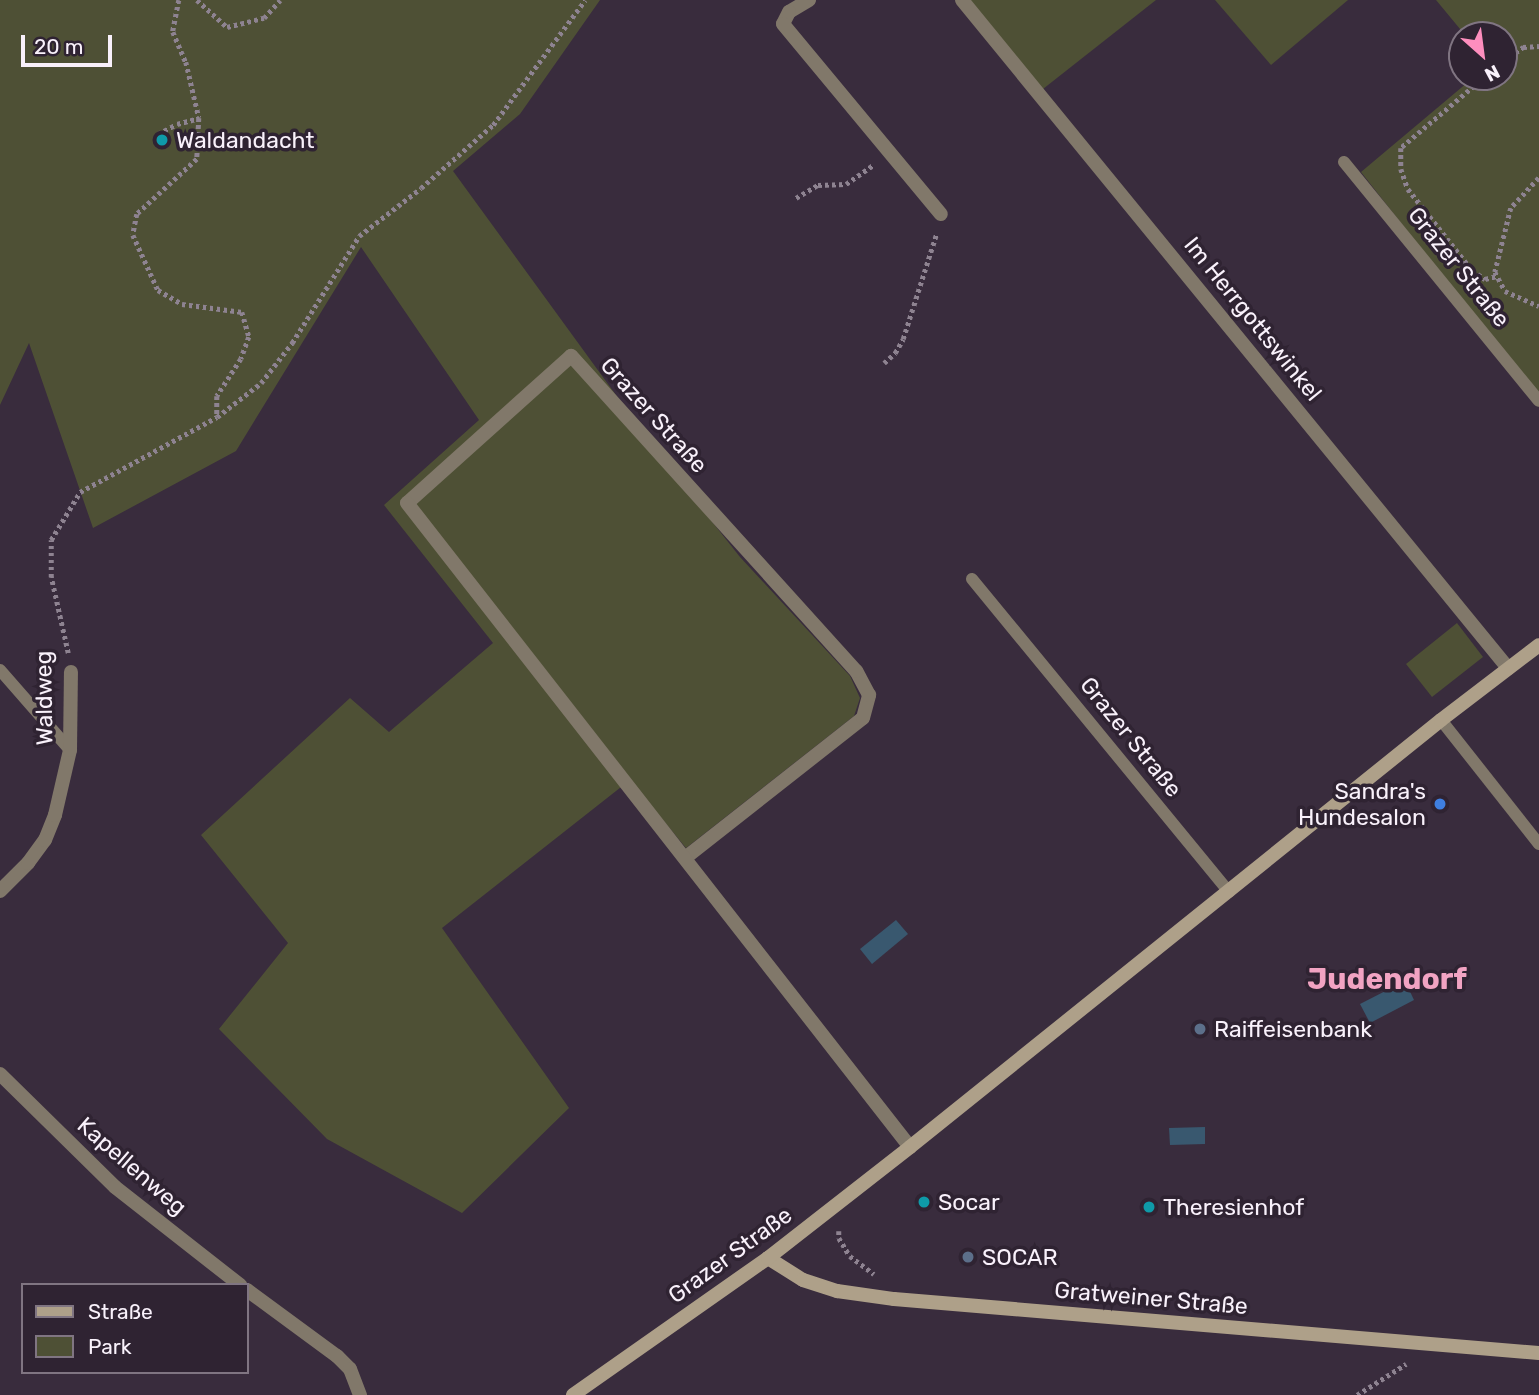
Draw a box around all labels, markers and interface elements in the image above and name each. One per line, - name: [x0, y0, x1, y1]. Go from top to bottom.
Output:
- scale bar: [24, 21, 116, 65]
- north arrow: [1448, 21, 1518, 91]
- text: 20 m: [34, 34, 83, 59]
- text: N: [1481, 60, 1504, 87]
- place label: Waldandacht: [176, 126, 314, 154]
- marker: Waldandacht: [154, 132, 170, 148]
- street label: Grazer Straße: [1402, 201, 1516, 333]
- street label: Im Herrgottswinkel: [1178, 231, 1328, 407]
- street label: Grazer Straße: [595, 351, 713, 479]
- street label: Waldweg: [29, 650, 59, 746]
- street label: Grazer Straße: [1074, 671, 1188, 803]
- place label: Sandra's Hundesalon: [1298, 777, 1426, 831]
- marker: Sandra's Hundesalon: [1432, 796, 1448, 812]
- district label: Judendorf: [1307, 961, 1467, 997]
- place label: Raiffeisenbank: [1214, 1015, 1372, 1043]
- marker: Raiffeisenbank: [1192, 1021, 1208, 1037]
- street label: Kapellenweg: [72, 1111, 192, 1221]
- place label: Socar: [938, 1188, 1000, 1216]
- place label: Theresienhof: [1163, 1193, 1304, 1221]
- marker: Socar: [916, 1194, 932, 1210]
- marker: Theresienhof: [1141, 1199, 1157, 1215]
- street label: Grazer Straße: [663, 1201, 797, 1309]
- place label: SOCAR: [982, 1243, 1058, 1271]
- marker: SOCAR: [960, 1249, 976, 1265]
- street label: Gratweiner Straße: [1053, 1276, 1249, 1320]
- legend: [21, 1283, 248, 1374]
- text: Straße: [88, 1299, 153, 1324]
- text: Park: [88, 1334, 132, 1359]

